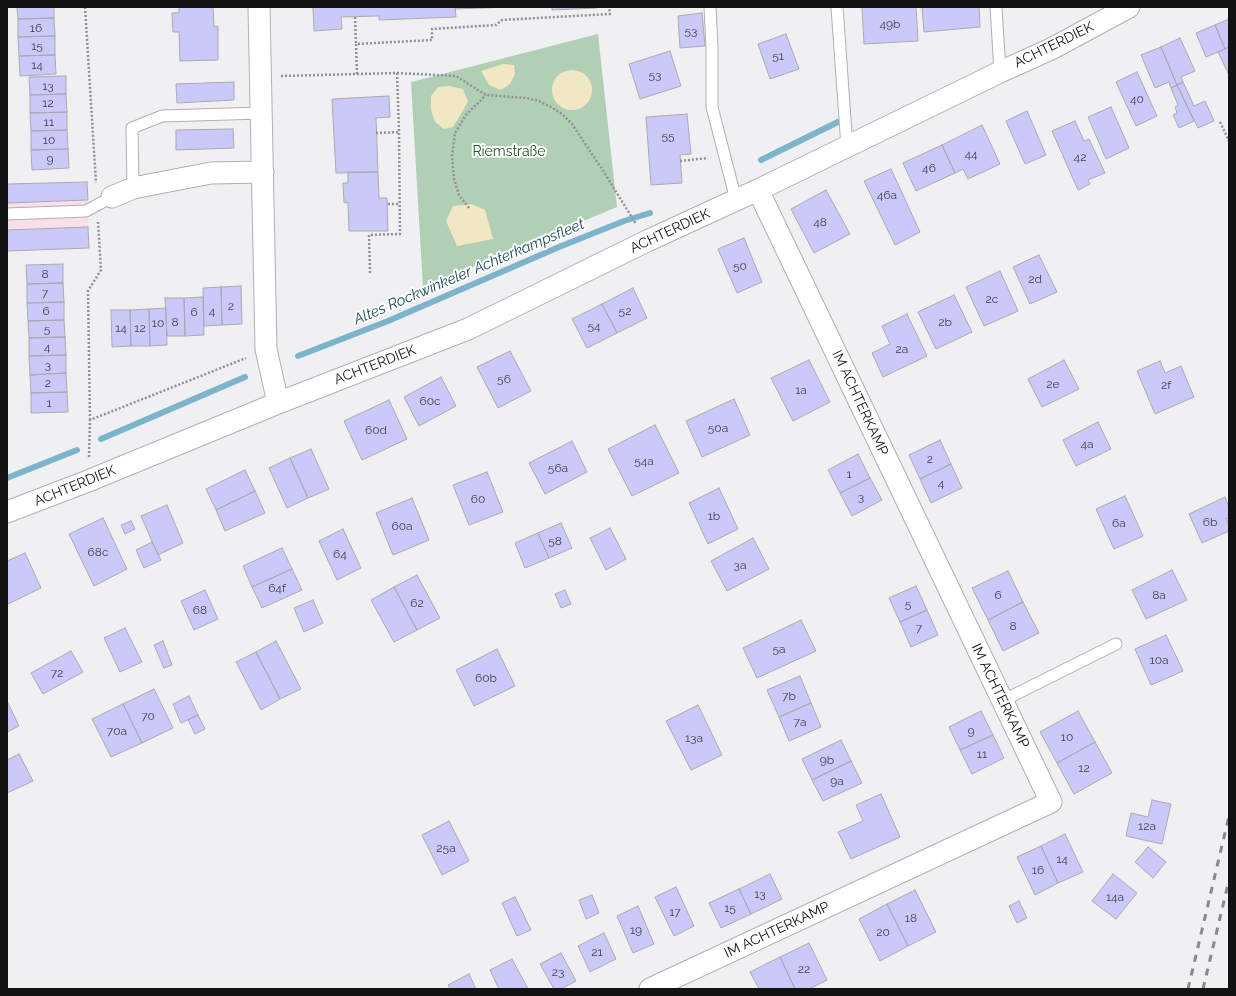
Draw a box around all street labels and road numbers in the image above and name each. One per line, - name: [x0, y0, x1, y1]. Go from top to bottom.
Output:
- street label: ACHTERDIEK: [1012, 19, 1096, 71]
- street label: ACHTERDIEK: [627, 205, 713, 257]
- street label: ACHTERDIEK: [332, 342, 418, 388]
- street label: IM ACHTERKAMP: [828, 348, 892, 458]
- street label: ACHTERDIEK: [32, 462, 118, 510]
- street label: IM ACHTERKAMP: [967, 641, 1033, 751]
- street label: IM ACHTERKAMP: [722, 898, 832, 962]

